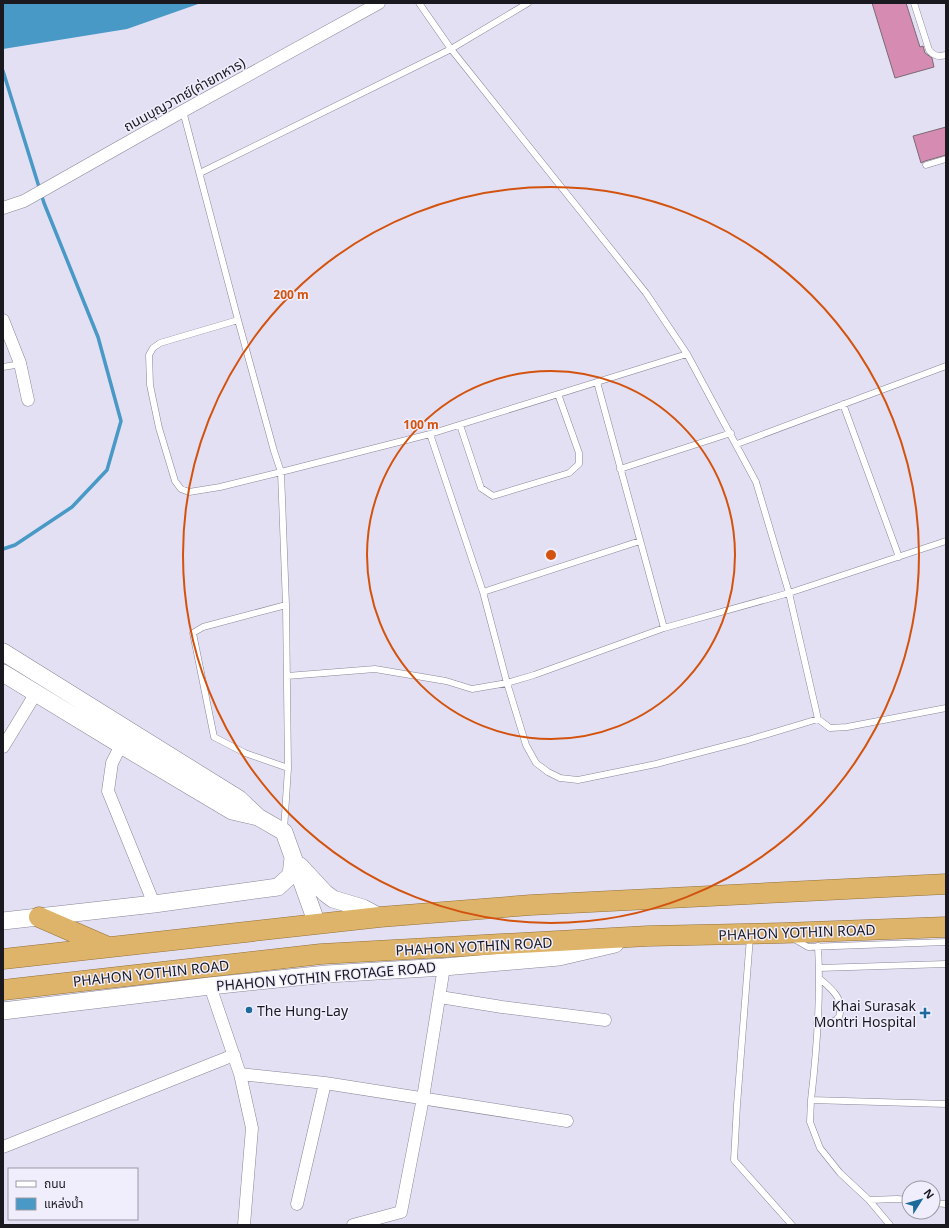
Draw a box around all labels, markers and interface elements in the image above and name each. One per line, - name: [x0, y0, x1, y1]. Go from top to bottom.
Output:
- street label: ถนนบุญวาทย์(ค่ายทหาร): [120, 53, 248, 135]
- text: 200 m: [273, 286, 309, 303]
- text: 100 m: [403, 416, 439, 433]
- centre of rings: [544, 548, 558, 562]
- street label: PHAHON YOTHIN ROAD: [718, 920, 876, 944]
- street label: PHAHON YOTHIN ROAD: [395, 932, 553, 960]
- street label: PHAHON YOTHIN ROAD: [72, 955, 230, 991]
- street label: PHAHON YOTHIN FROTAGE ROAD: [215, 957, 437, 995]
- place label: Khai Surasak Montri Hospital: [814, 996, 917, 1031]
- place label: The Hung-Lay: [257, 1001, 349, 1020]
- marker: The Hung-Lay: [244, 1005, 254, 1015]
- marker: Khai Surasak Montri Hospital: [919, 1007, 931, 1019]
- legend: [8, 1168, 138, 1220]
- text: ถนน: [44, 1175, 66, 1192]
- north arrow: [901, 1180, 941, 1220]
- text: N: [921, 1186, 938, 1202]
- text: แหล่งน้ำ: [44, 1195, 83, 1212]

